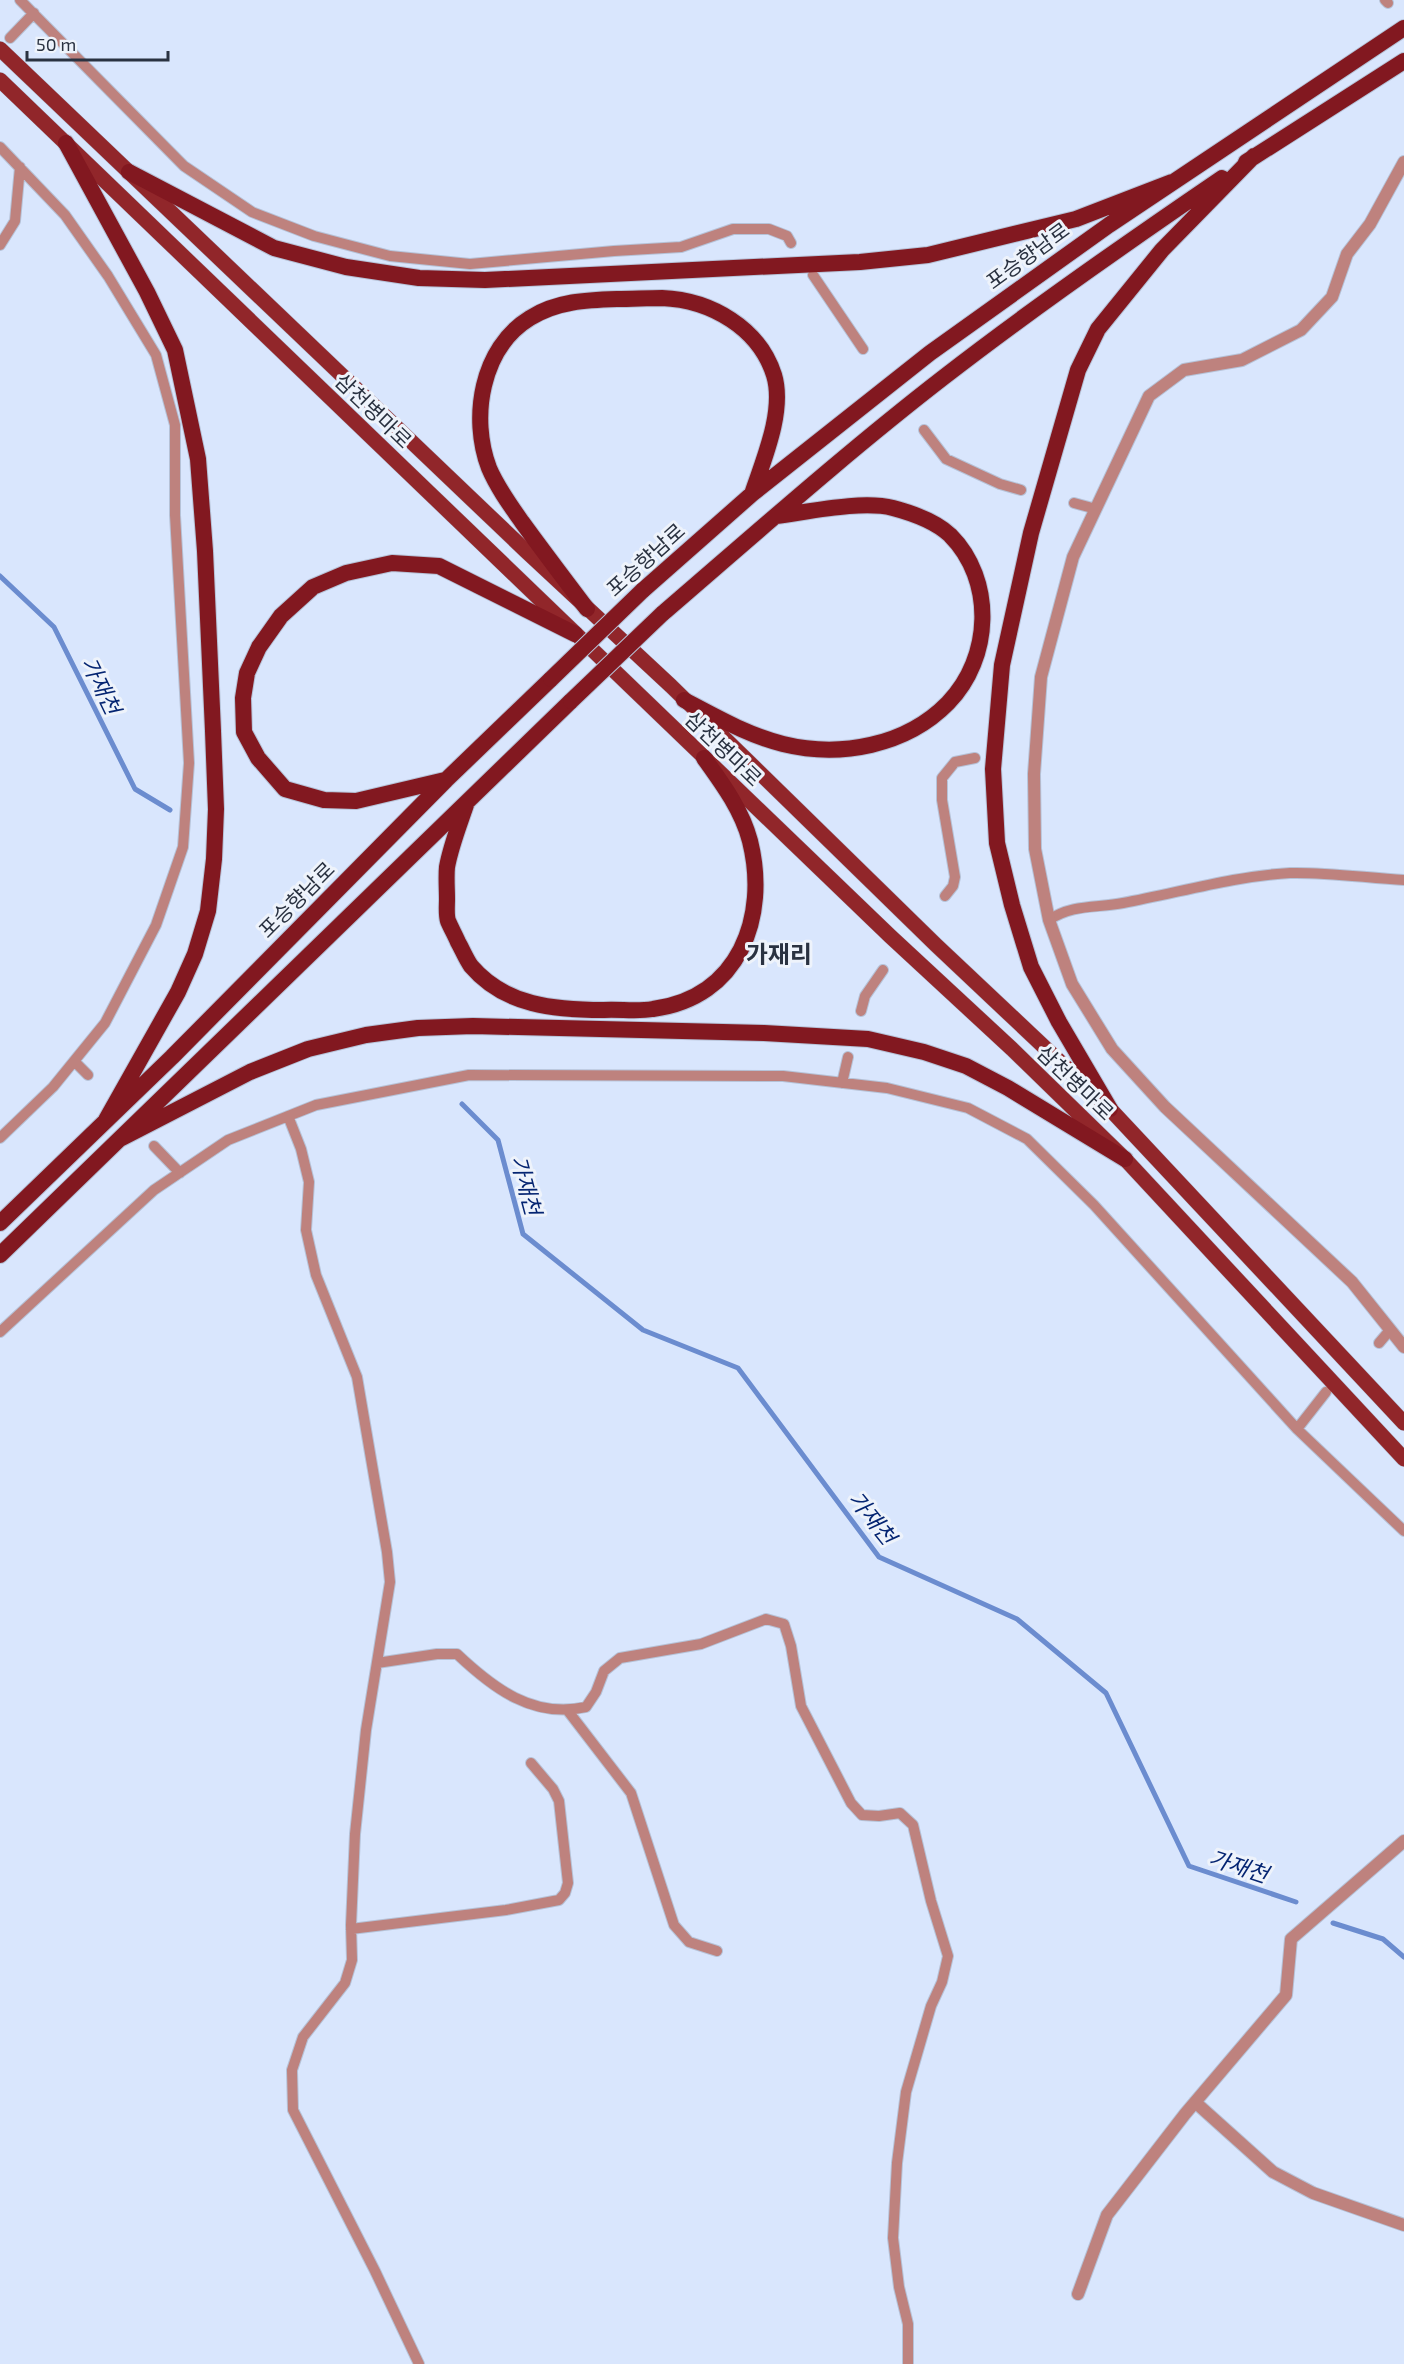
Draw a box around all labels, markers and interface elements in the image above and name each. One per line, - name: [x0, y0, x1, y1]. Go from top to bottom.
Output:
- scale bar: [27, 24, 168, 62]
- text: 50 m: [36, 33, 76, 55]
- street label: 포승향남로: [981, 216, 1073, 294]
- street label: 삼천병마로: [331, 367, 417, 453]
- street label: 포승향남로: [601, 517, 689, 601]
- water label: 가재천: [77, 652, 128, 720]
- street label: 삼천병마로: [681, 705, 767, 791]
- street label: 포승향남로: [253, 856, 339, 942]
- district label: 가재리: [746, 939, 812, 968]
- street label: 삼천병마로: [1033, 1039, 1119, 1125]
- water label: 가재천: [507, 1152, 548, 1220]
- water label: 가재천: [844, 1485, 904, 1551]
- water label: 가재천: [1206, 1843, 1275, 1888]

